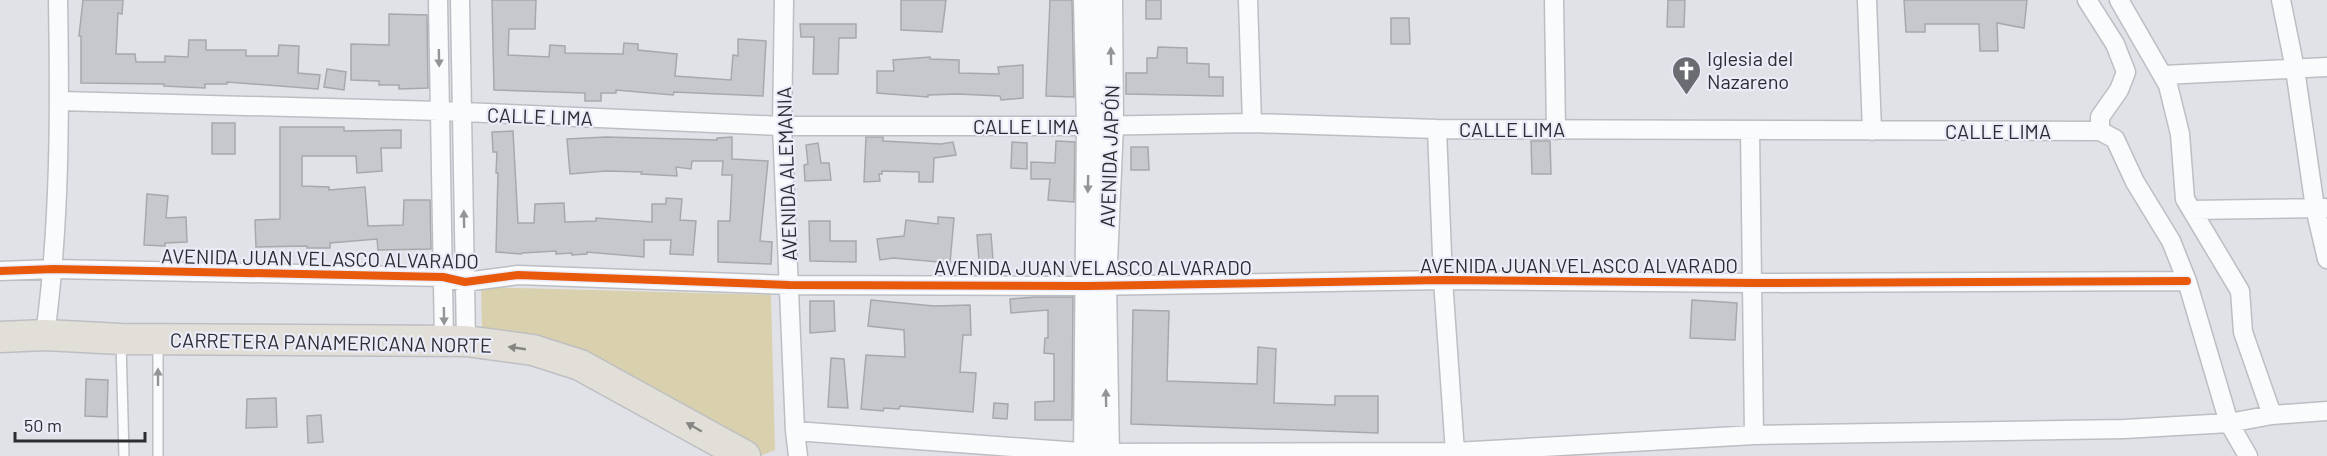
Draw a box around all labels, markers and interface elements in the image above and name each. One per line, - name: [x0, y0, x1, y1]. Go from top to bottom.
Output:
- one-way arrow: [1106, 46, 1116, 65]
- place label: Iglesia del Nazareno: [1707, 46, 1793, 93]
- one-way arrow: [434, 49, 444, 68]
- church icon: Iglesia del Nazareno: [1670, 54, 1702, 96]
- street label: AVENIDA JAPÓN: [1095, 84, 1123, 228]
- street label: AVENIDA ALEMANIA: [771, 86, 801, 262]
- street label: CALLE LIMA: [487, 102, 593, 130]
- street label: CALLE LIMA: [973, 114, 1079, 138]
- street label: CALLE LIMA: [1459, 117, 1565, 141]
- street label: CALLE LIMA: [1945, 119, 2051, 143]
- one-way arrow: [1083, 175, 1093, 194]
- one-way arrow: [459, 210, 469, 229]
- street label: AVENIDA JUAN VELASCO ALVARADO: [161, 243, 479, 273]
- street label: AVENIDA JUAN VELASCO ALVARADO: [1420, 253, 1738, 277]
- street label: AVENIDA JUAN VELASCO ALVARADO: [934, 255, 1252, 279]
- one-way arrow: [439, 307, 448, 326]
- street label: CARRETERA PANAMERICANA NORTE: [170, 327, 492, 357]
- one-way arrow: [508, 343, 527, 352]
- one-way arrow: [153, 367, 163, 386]
- one-way arrow: [1101, 388, 1111, 407]
- scale bar: [15, 405, 146, 443]
- text: 50 m: [24, 414, 62, 436]
- one-way arrow: [685, 422, 702, 432]

